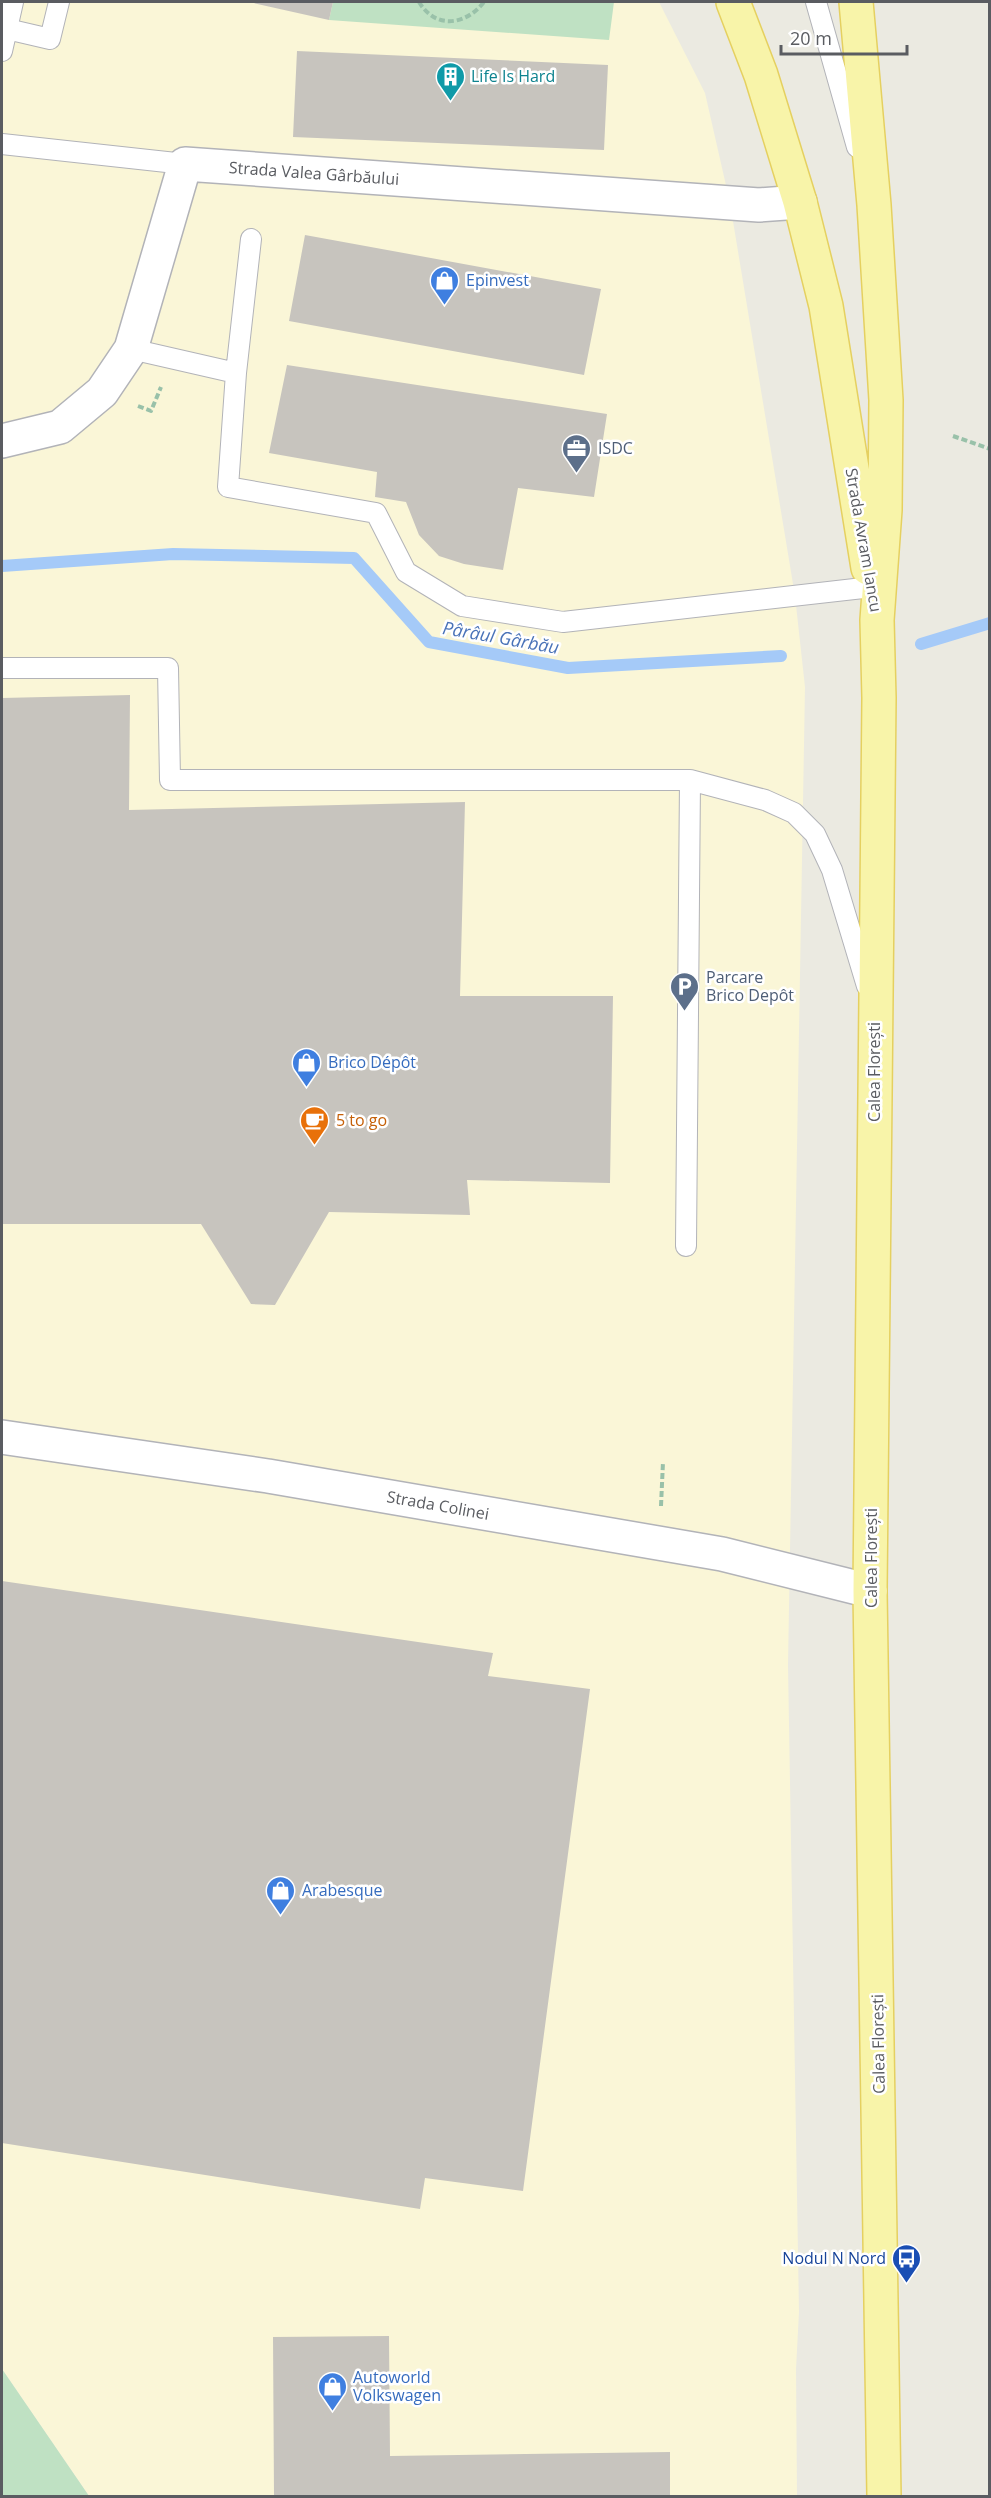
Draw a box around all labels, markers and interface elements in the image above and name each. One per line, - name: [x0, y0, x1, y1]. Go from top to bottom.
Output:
- scale bar: [781, 18, 907, 56]
- text: 20 m: [790, 26, 832, 50]
- building icon: Life Is Hard: [434, 60, 466, 102]
- place label: Life Is Hard: [471, 65, 555, 87]
- street label: Strada Valea Gârbăului: [228, 156, 400, 190]
- shop icon: Epinvest: [429, 264, 461, 306]
- place label: Epinvest: [466, 269, 529, 291]
- office icon: ISDC: [561, 432, 593, 474]
- place label: ISDC: [598, 437, 633, 459]
- street label: Strada Avram Iancu: [840, 466, 888, 614]
- water label: Pârâul Gârbău: [441, 615, 561, 659]
- place label: Parcare Brico Depôt: [706, 966, 794, 1006]
- parking icon: Parcare Brico Depôt: [669, 970, 701, 1012]
- street label: Calea Florești: [863, 1022, 885, 1122]
- shop icon: Brico Dépôt: [291, 1046, 323, 1088]
- place label: Brico Dépôt: [328, 1051, 416, 1073]
- cafe icon: 5 to go: [299, 1104, 331, 1146]
- place label: 5 to go: [336, 1109, 387, 1131]
- street label: Strada Colinei: [385, 1485, 491, 1525]
- street label: Calea Florești: [860, 1508, 882, 1608]
- shop icon: Arabesque: [265, 1874, 297, 1916]
- place label: Arabesque: [302, 1879, 383, 1901]
- street label: Calea Florești: [866, 1994, 890, 2094]
- bus stop icon: Nodul N Nord: [891, 2242, 923, 2284]
- place label: Nodul N Nord: [782, 2247, 886, 2269]
- place label: Autoworld Volkswagen: [353, 2366, 441, 2406]
- shop icon: Autoworld Volkswagen: [316, 2370, 348, 2412]

